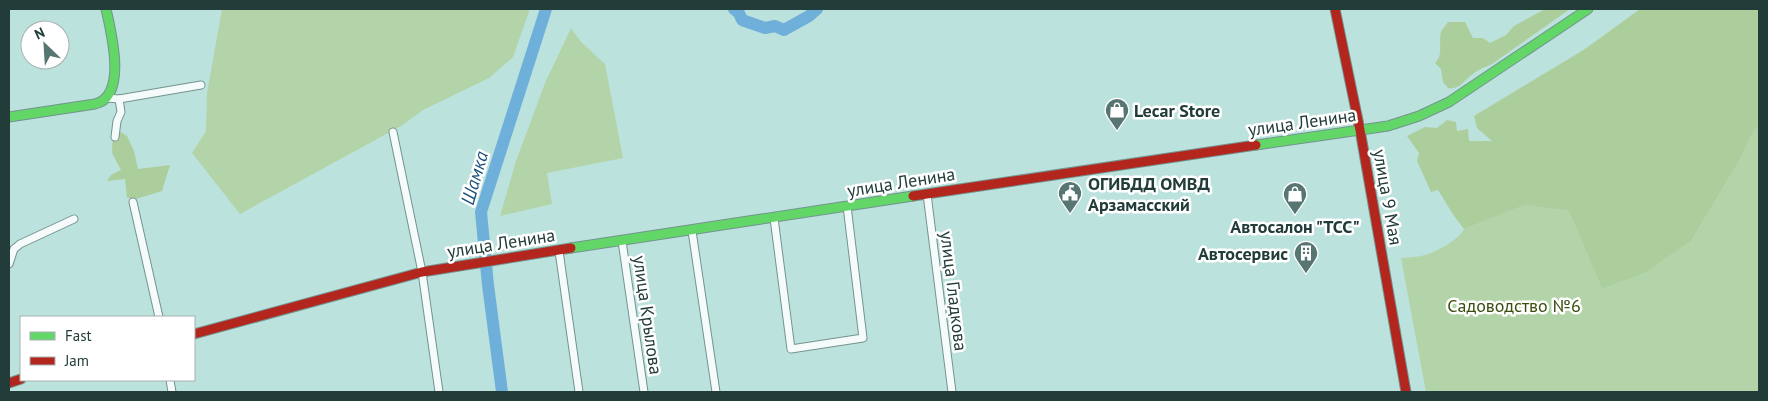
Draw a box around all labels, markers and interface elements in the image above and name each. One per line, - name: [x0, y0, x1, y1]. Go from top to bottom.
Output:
- north arrow: [20, 20, 70, 70]
- text: N: [32, 23, 47, 43]
- shop icon: Lecar Store: [1104, 97, 1130, 131]
- place label: Lecar Store: [1134, 99, 1220, 122]
- street label: улица Ленина: [1246, 103, 1358, 141]
- street label: улица 9 Мая: [1368, 147, 1408, 247]
- water label: Шамка: [455, 148, 493, 208]
- street label: улица Ленина: [845, 162, 957, 202]
- place label: ОГИБДД ОМВД Арзамасский: [1088, 172, 1210, 216]
- public building icon: ОГИБДД ОМВД Арзамасский: [1057, 180, 1083, 214]
- shop icon: Автосалон "ТСС": [1282, 181, 1308, 215]
- place label: Автосалон "ТСС": [1230, 215, 1360, 238]
- street label: улица Ленина: [445, 223, 557, 263]
- street label: улица Гладкова: [935, 230, 973, 352]
- building icon: Автосервис: [1293, 240, 1319, 274]
- place label: Автосервис: [1198, 242, 1288, 265]
- street label: улица Крылова: [628, 254, 668, 376]
- park label: Садоводство №6: [1447, 294, 1581, 317]
- legend: [20, 316, 195, 381]
- text: Fast: [65, 326, 92, 345]
- text: Jam: [64, 351, 89, 370]

